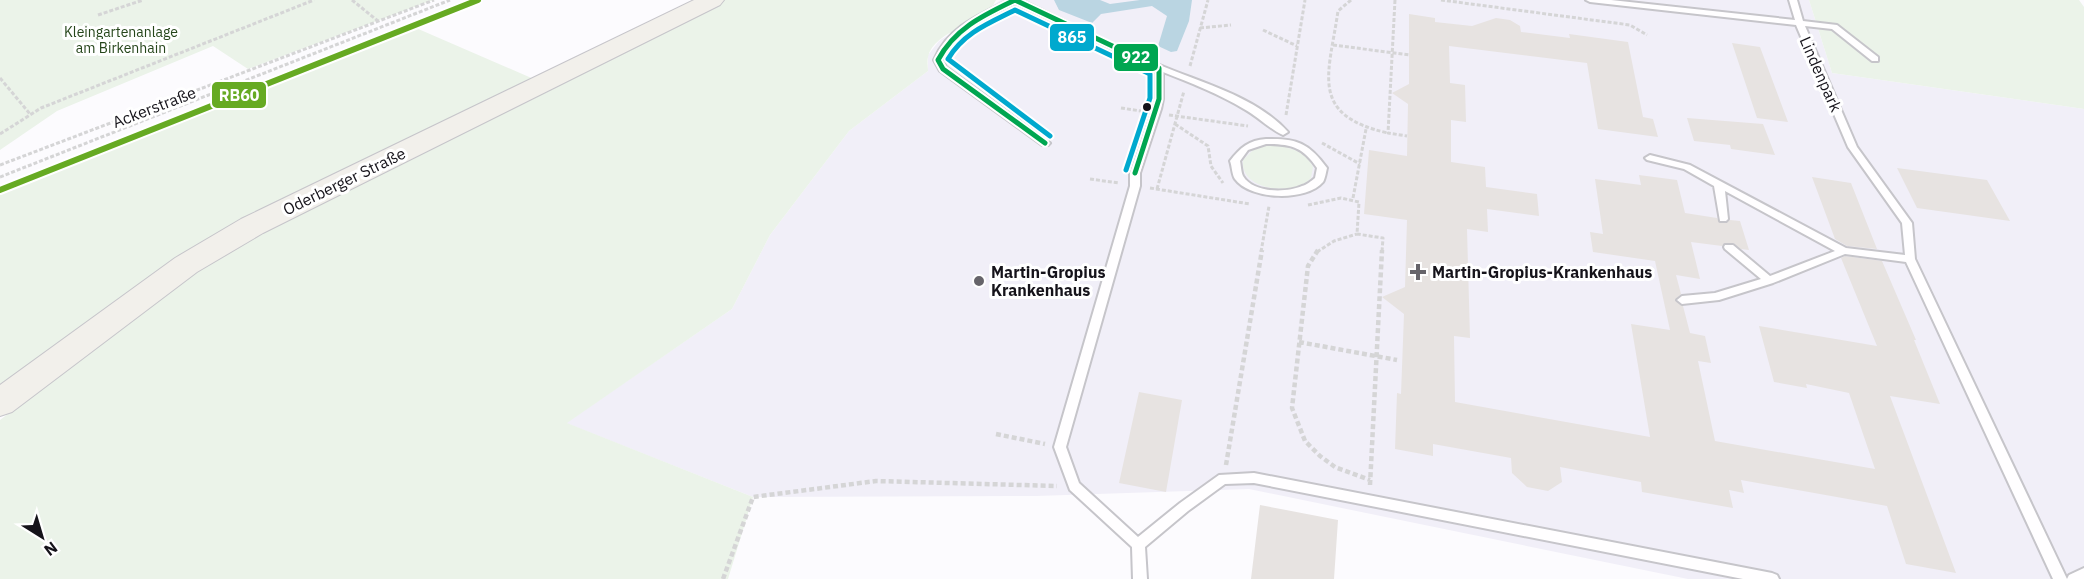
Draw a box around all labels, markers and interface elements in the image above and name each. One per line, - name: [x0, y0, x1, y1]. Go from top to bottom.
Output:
- park label: Kleingartenanlage am Birkenhain: [64, 23, 178, 57]
- line badge: 865: [1049, 23, 1095, 52]
- text: 865: [1058, 27, 1087, 47]
- street label: Lindenpark: [1796, 33, 1847, 115]
- line badge: 922: [1113, 43, 1159, 72]
- text: 922: [1122, 47, 1150, 67]
- line badge: RB60: [211, 81, 267, 109]
- street label: Ackerstraße: [109, 82, 199, 132]
- text: RB60: [219, 85, 260, 105]
- unlabelled marker: [1141, 101, 1153, 113]
- street label: Oderberger Straße: [279, 143, 409, 219]
- place label: Martin-Gropius Krankenhaus: [991, 262, 1105, 300]
- place label: Martin-Gropius-Krankenhaus: [1432, 262, 1652, 282]
- marker: Martin-Gropius-Krankenhaus: [1409, 263, 1427, 281]
- marker: Martin-Gropius Krankenhaus: [972, 274, 986, 288]
- north arrow: [12, 507, 72, 567]
- text: N: [40, 538, 62, 560]

